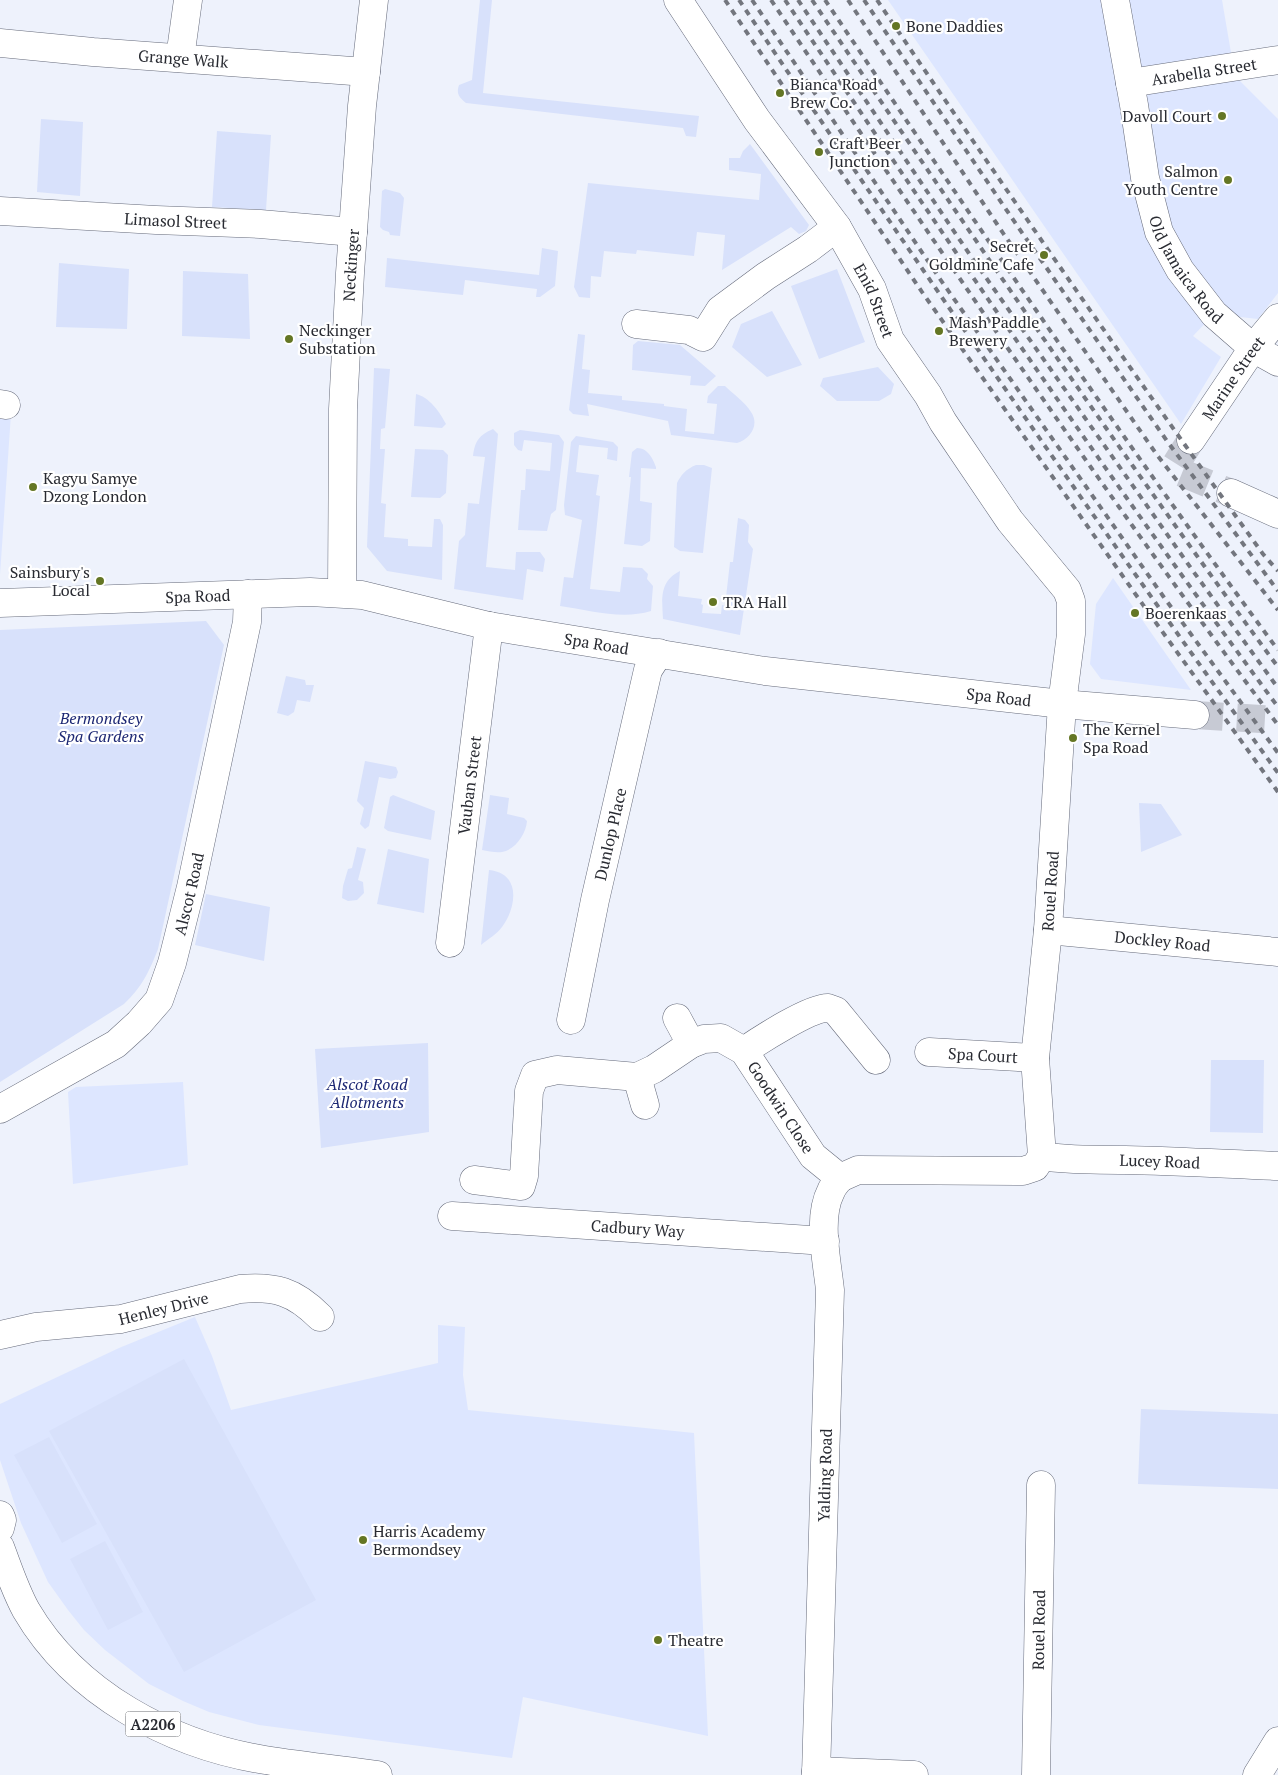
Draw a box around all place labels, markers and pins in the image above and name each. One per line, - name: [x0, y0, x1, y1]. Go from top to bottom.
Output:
- place label: Bone Daddies: [906, 15, 1003, 37]
- marker: Bone Daddies: [890, 20, 902, 32]
- place label: Bianca Road Brew Co.: [790, 73, 877, 113]
- marker: Bianca Road Brew Co.: [774, 87, 786, 99]
- place label: Davoll Court: [1122, 105, 1212, 127]
- marker: Davoll Court: [1216, 110, 1228, 122]
- place label: Craft Beer Junction: [829, 132, 902, 172]
- marker: Craft Beer Junction: [813, 146, 825, 158]
- place label: Salmon Youth Centre: [1124, 160, 1218, 200]
- marker: Salmon Youth Centre: [1222, 174, 1234, 186]
- place label: Secret Goldmine Cafe: [929, 235, 1034, 275]
- marker: Secret Goldmine Cafe: [1038, 249, 1050, 261]
- place label: Mash Paddle Brewery: [949, 311, 1039, 351]
- place label: Neckinger Substation: [299, 319, 376, 359]
- marker: Mash Paddle Brewery: [933, 325, 945, 337]
- marker: Neckinger Substation: [283, 333, 295, 345]
- place label: Kagyu Samye Dzong London: [43, 467, 147, 507]
- marker: Kagyu Samye Dzong London: [27, 481, 39, 493]
- place label: Sainsbury's Local: [10, 561, 90, 601]
- marker: Sainsbury's Local: [94, 575, 106, 587]
- place label: TRA Hall: [723, 591, 787, 613]
- marker: TRA Hall: [707, 596, 719, 608]
- place label: Boerenkaas: [1145, 602, 1227, 624]
- marker: Boerenkaas: [1129, 607, 1141, 619]
- place label: The Kernel Spa Road: [1083, 718, 1161, 758]
- marker: The Kernel Spa Road: [1067, 732, 1079, 744]
- place label: Harris Academy Bermondsey: [373, 1520, 486, 1560]
- marker: Harris Academy Bermondsey: [357, 1534, 369, 1546]
- place label: Theatre: [668, 1629, 724, 1651]
- marker: Theatre: [652, 1634, 664, 1646]

